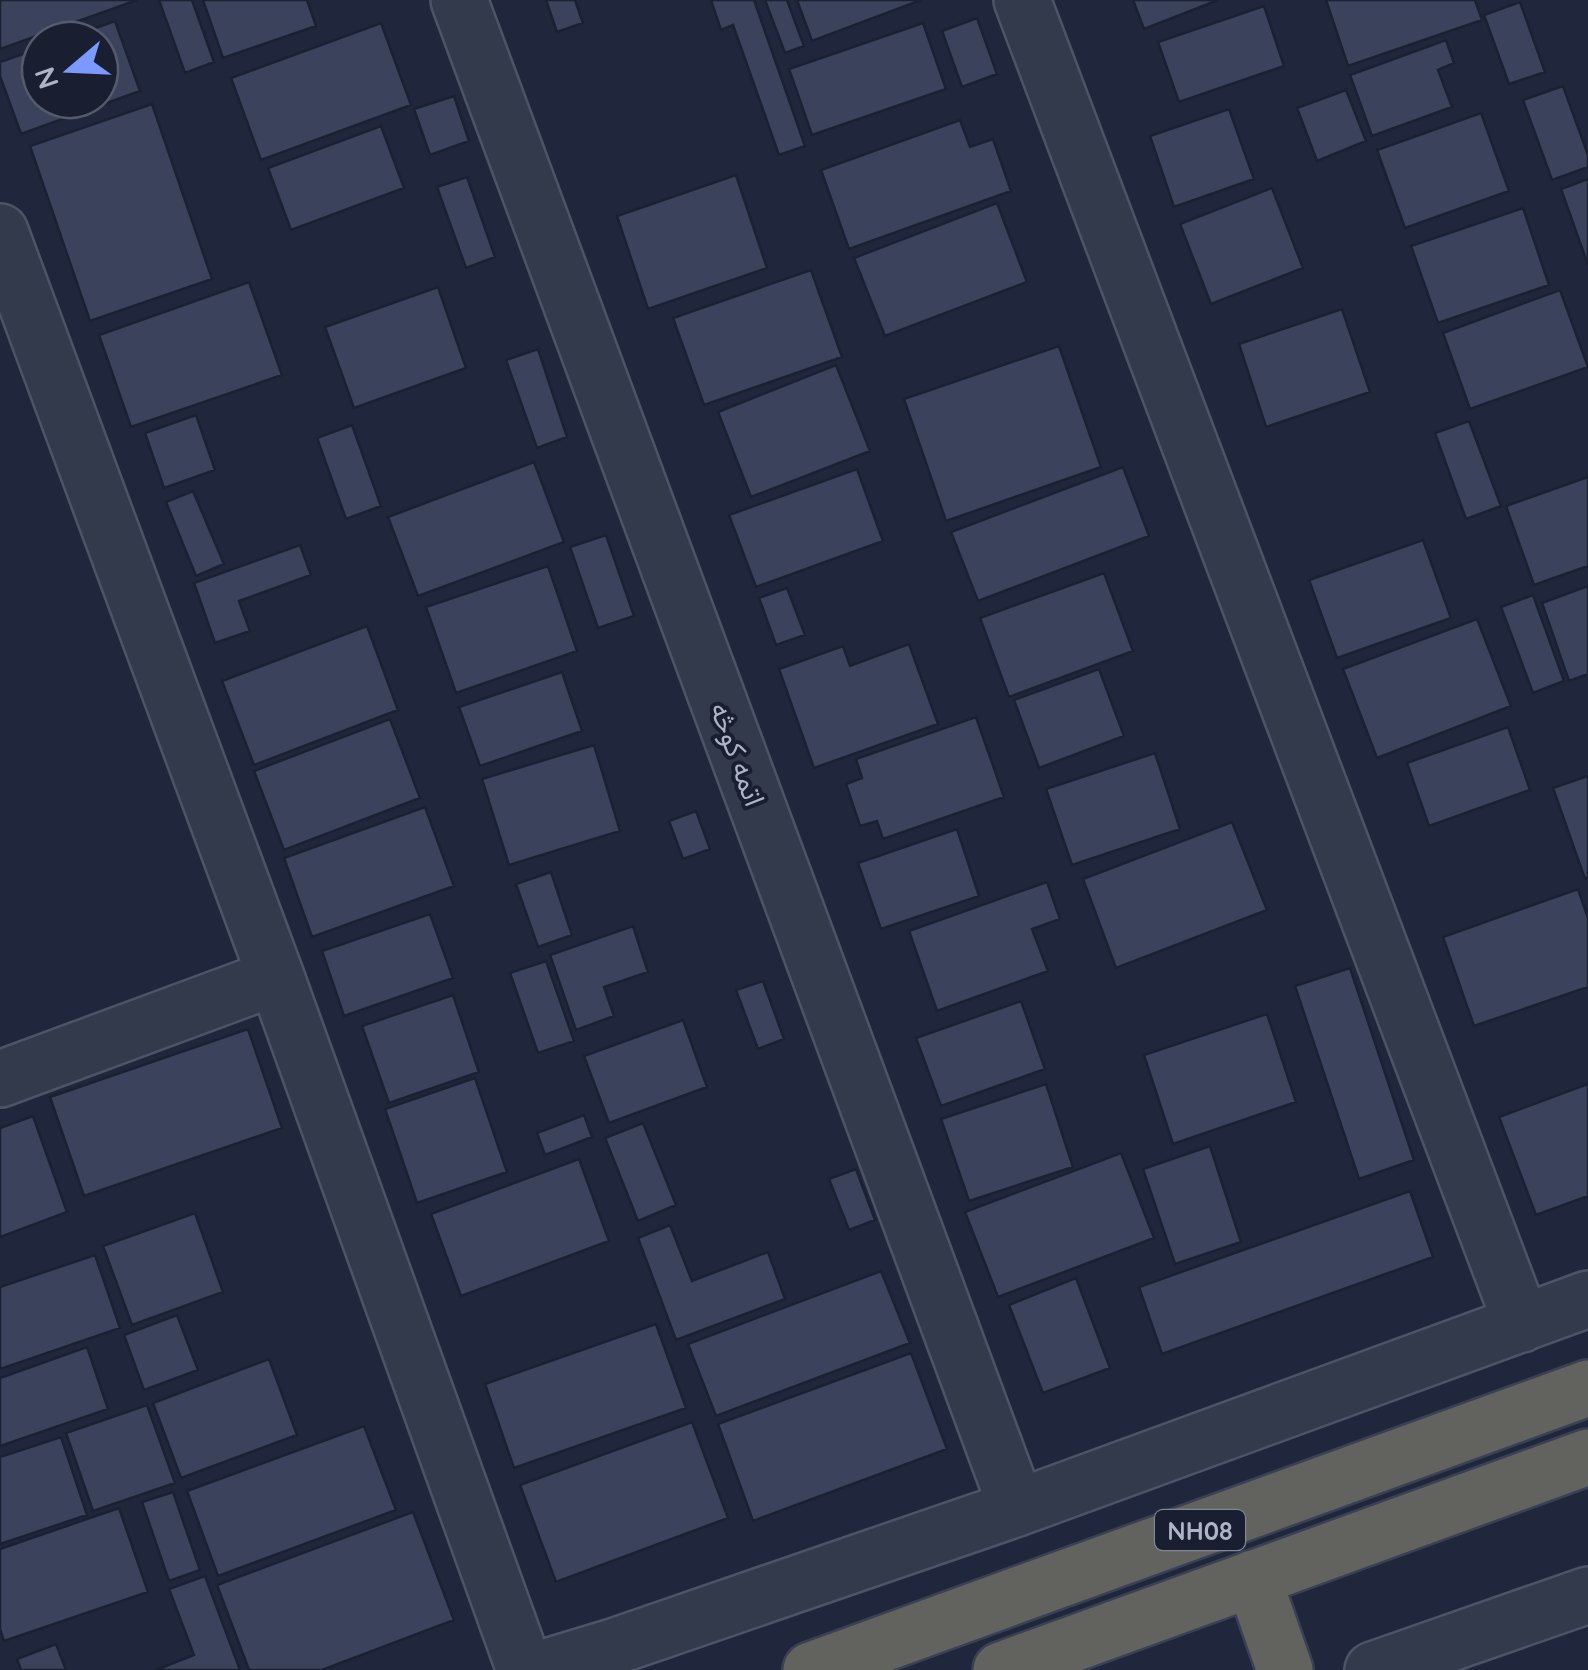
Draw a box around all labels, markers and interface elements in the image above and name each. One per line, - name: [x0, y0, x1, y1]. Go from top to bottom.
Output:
- north arrow: [20, 20, 120, 120]
- text: N: [26, 63, 66, 94]
- street label: اتمه کوڅه: [703, 698, 773, 810]
- road number: NH08: [1155, 1510, 1245, 1550]

